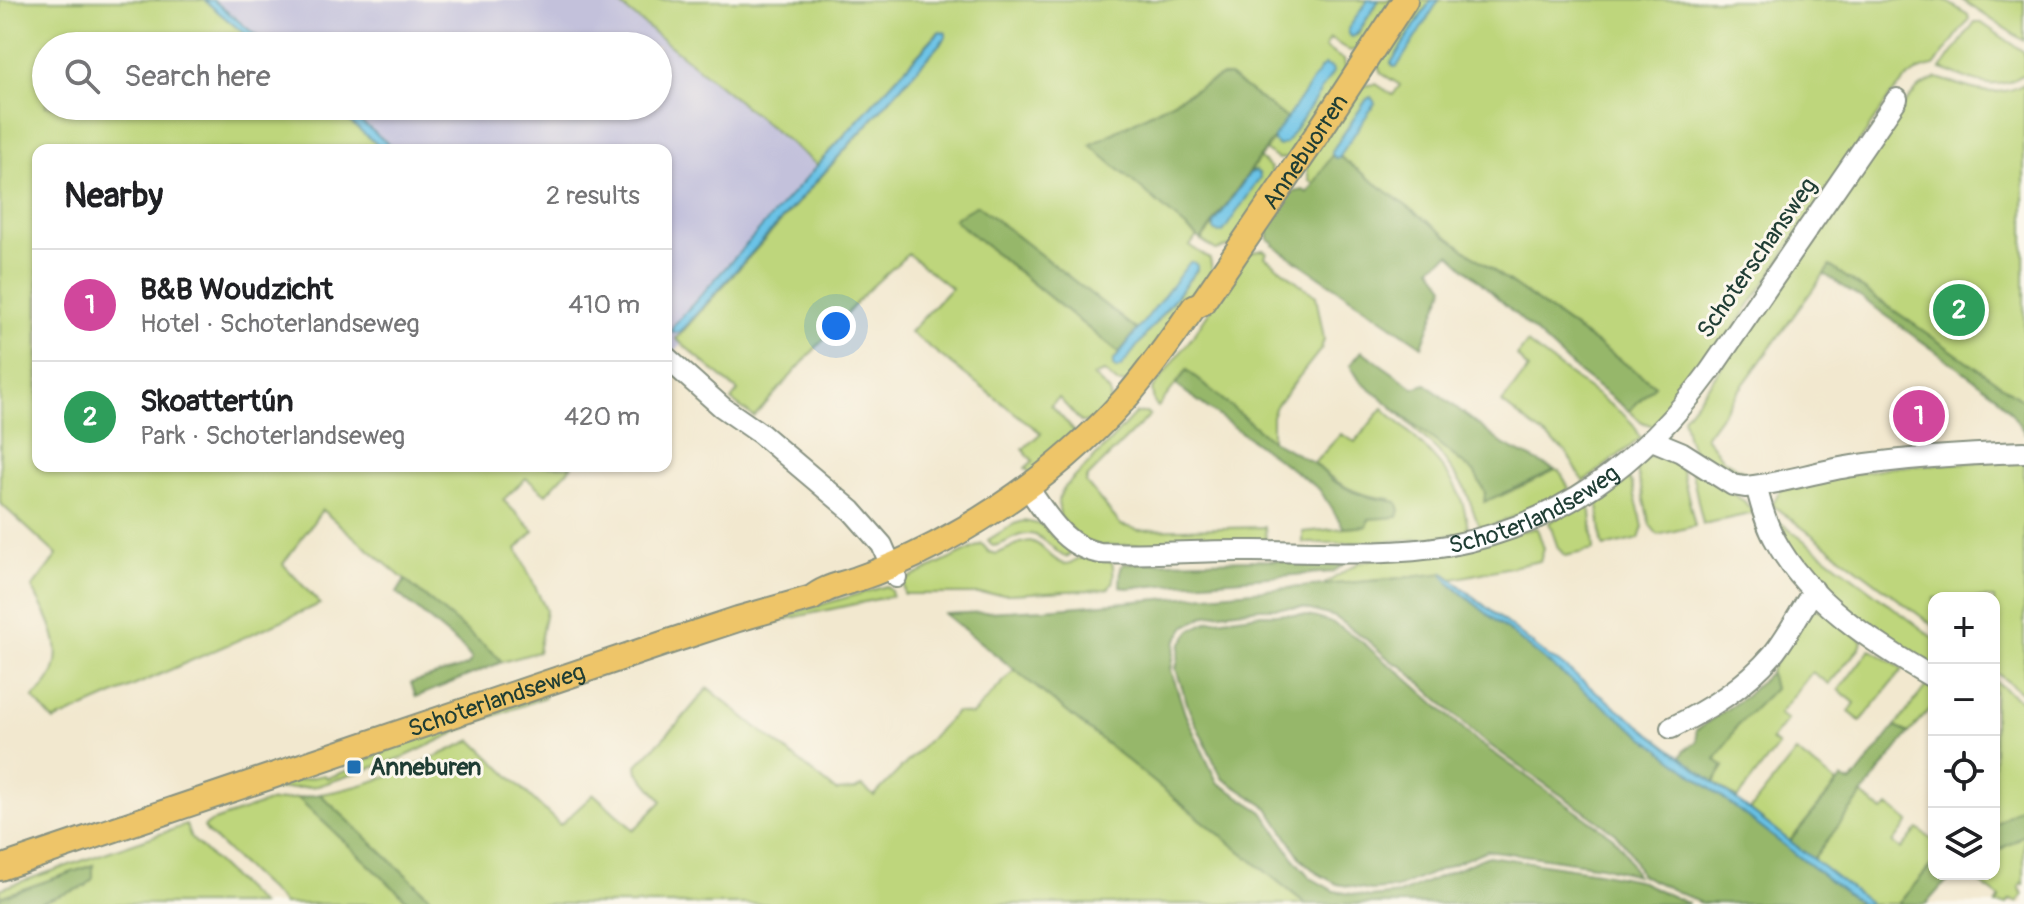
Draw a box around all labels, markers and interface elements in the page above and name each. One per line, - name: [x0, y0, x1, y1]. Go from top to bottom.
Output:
- search box: [32, 32, 672, 120]
- icon: search: [60, 54, 104, 98]
- text: Search here: [124, 58, 271, 95]
- street label: Annebuorren: [1256, 88, 1354, 215]
- street label: Schoterschansweg: [1691, 172, 1823, 344]
- text: Nearby: [64, 175, 163, 218]
- text: 2 results: [546, 180, 640, 212]
- text: B&B Woudzicht: [140, 271, 333, 308]
- pin: 2: [1933, 280, 1985, 340]
- text: 1: [85, 289, 95, 321]
- text: 410 m: [568, 289, 640, 321]
- your location: [816, 306, 856, 346]
- text: Hotel · Schoterlandseweg: [140, 308, 420, 340]
- text: Skoattertún: [140, 383, 293, 420]
- pin: 1: [1893, 386, 1945, 446]
- text: 2: [83, 401, 97, 433]
- text: 420 m: [564, 401, 640, 433]
- text: Park · Schoterlandseweg: [140, 420, 405, 452]
- street label: Schoterlandseweg: [1446, 459, 1625, 560]
- map controls: [1928, 592, 2000, 880]
- button: +: [1928, 592, 2000, 664]
- street label: Schoterlandseweg: [404, 657, 588, 743]
- button: −: [1928, 664, 2000, 736]
- button: locate: [1928, 736, 2000, 808]
- place label: Anneburen: [370, 753, 481, 782]
- marker: Anneburen: [345, 758, 363, 776]
- button: layers: [1928, 808, 2000, 880]

